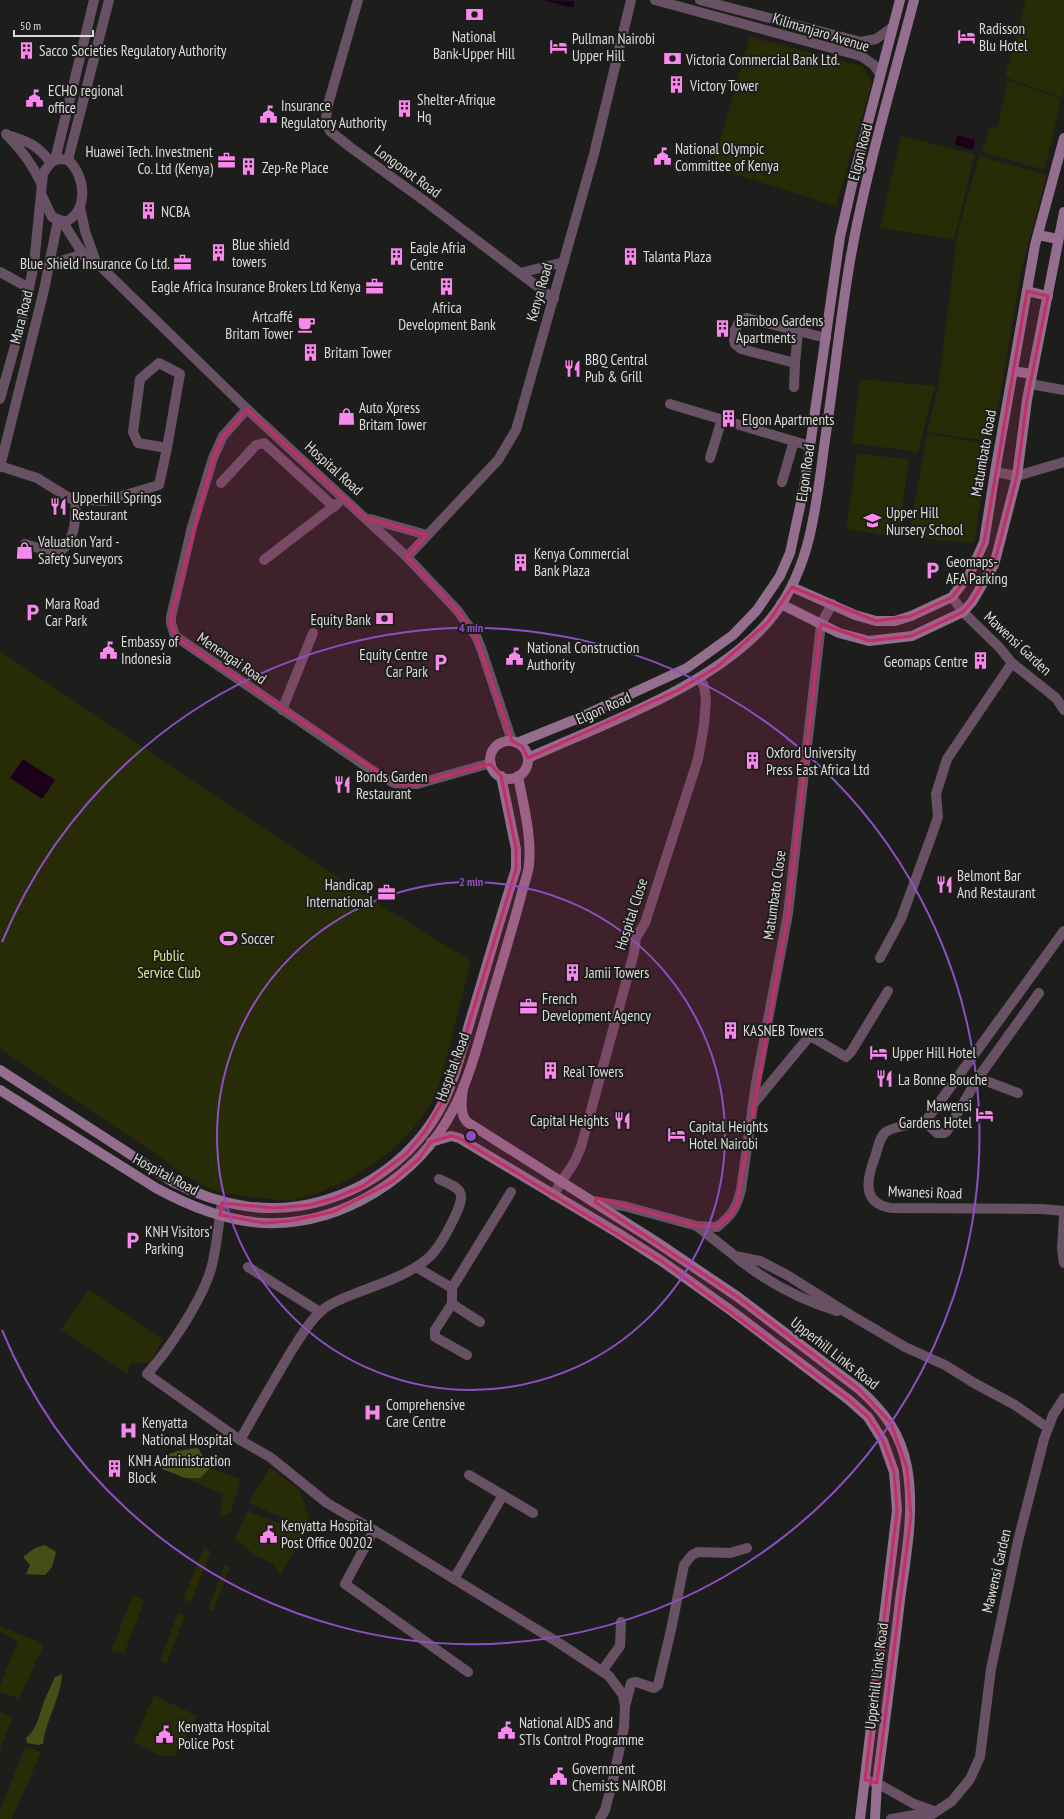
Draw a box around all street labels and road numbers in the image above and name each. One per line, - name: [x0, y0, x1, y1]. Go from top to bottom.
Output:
- street label: Kilimanjaro Avenue: [770, 8, 872, 56]
- street label: Elgon Road: [844, 121, 876, 183]
- street label: Longonot Road: [371, 141, 445, 201]
- street label: Kenya Road: [522, 261, 556, 323]
- street label: Mara Road: [5, 288, 37, 346]
- street label: Matumbato Road: [966, 408, 1000, 498]
- street label: Hospital Road: [301, 437, 367, 499]
- street label: Elgon Road: [792, 443, 818, 503]
- street label: Mawensi Garden: [980, 607, 1056, 679]
- street label: Menengai Road: [194, 628, 270, 688]
- street label: Elgon Road: [573, 687, 633, 729]
- street label: Matumbato Close: [758, 849, 790, 941]
- street label: Hospital Close: [610, 876, 652, 952]
- street label: Hospital Road: [431, 1030, 473, 1104]
- street label: Hospital Road: [130, 1149, 202, 1199]
- street label: Mwanesi Road: [888, 1181, 962, 1203]
- street label: Upperhill Links Road: [787, 1313, 883, 1393]
- street label: Mawensi Garden: [977, 1527, 1015, 1615]
- street label: Upperhill Links Road: [860, 1622, 892, 1730]

